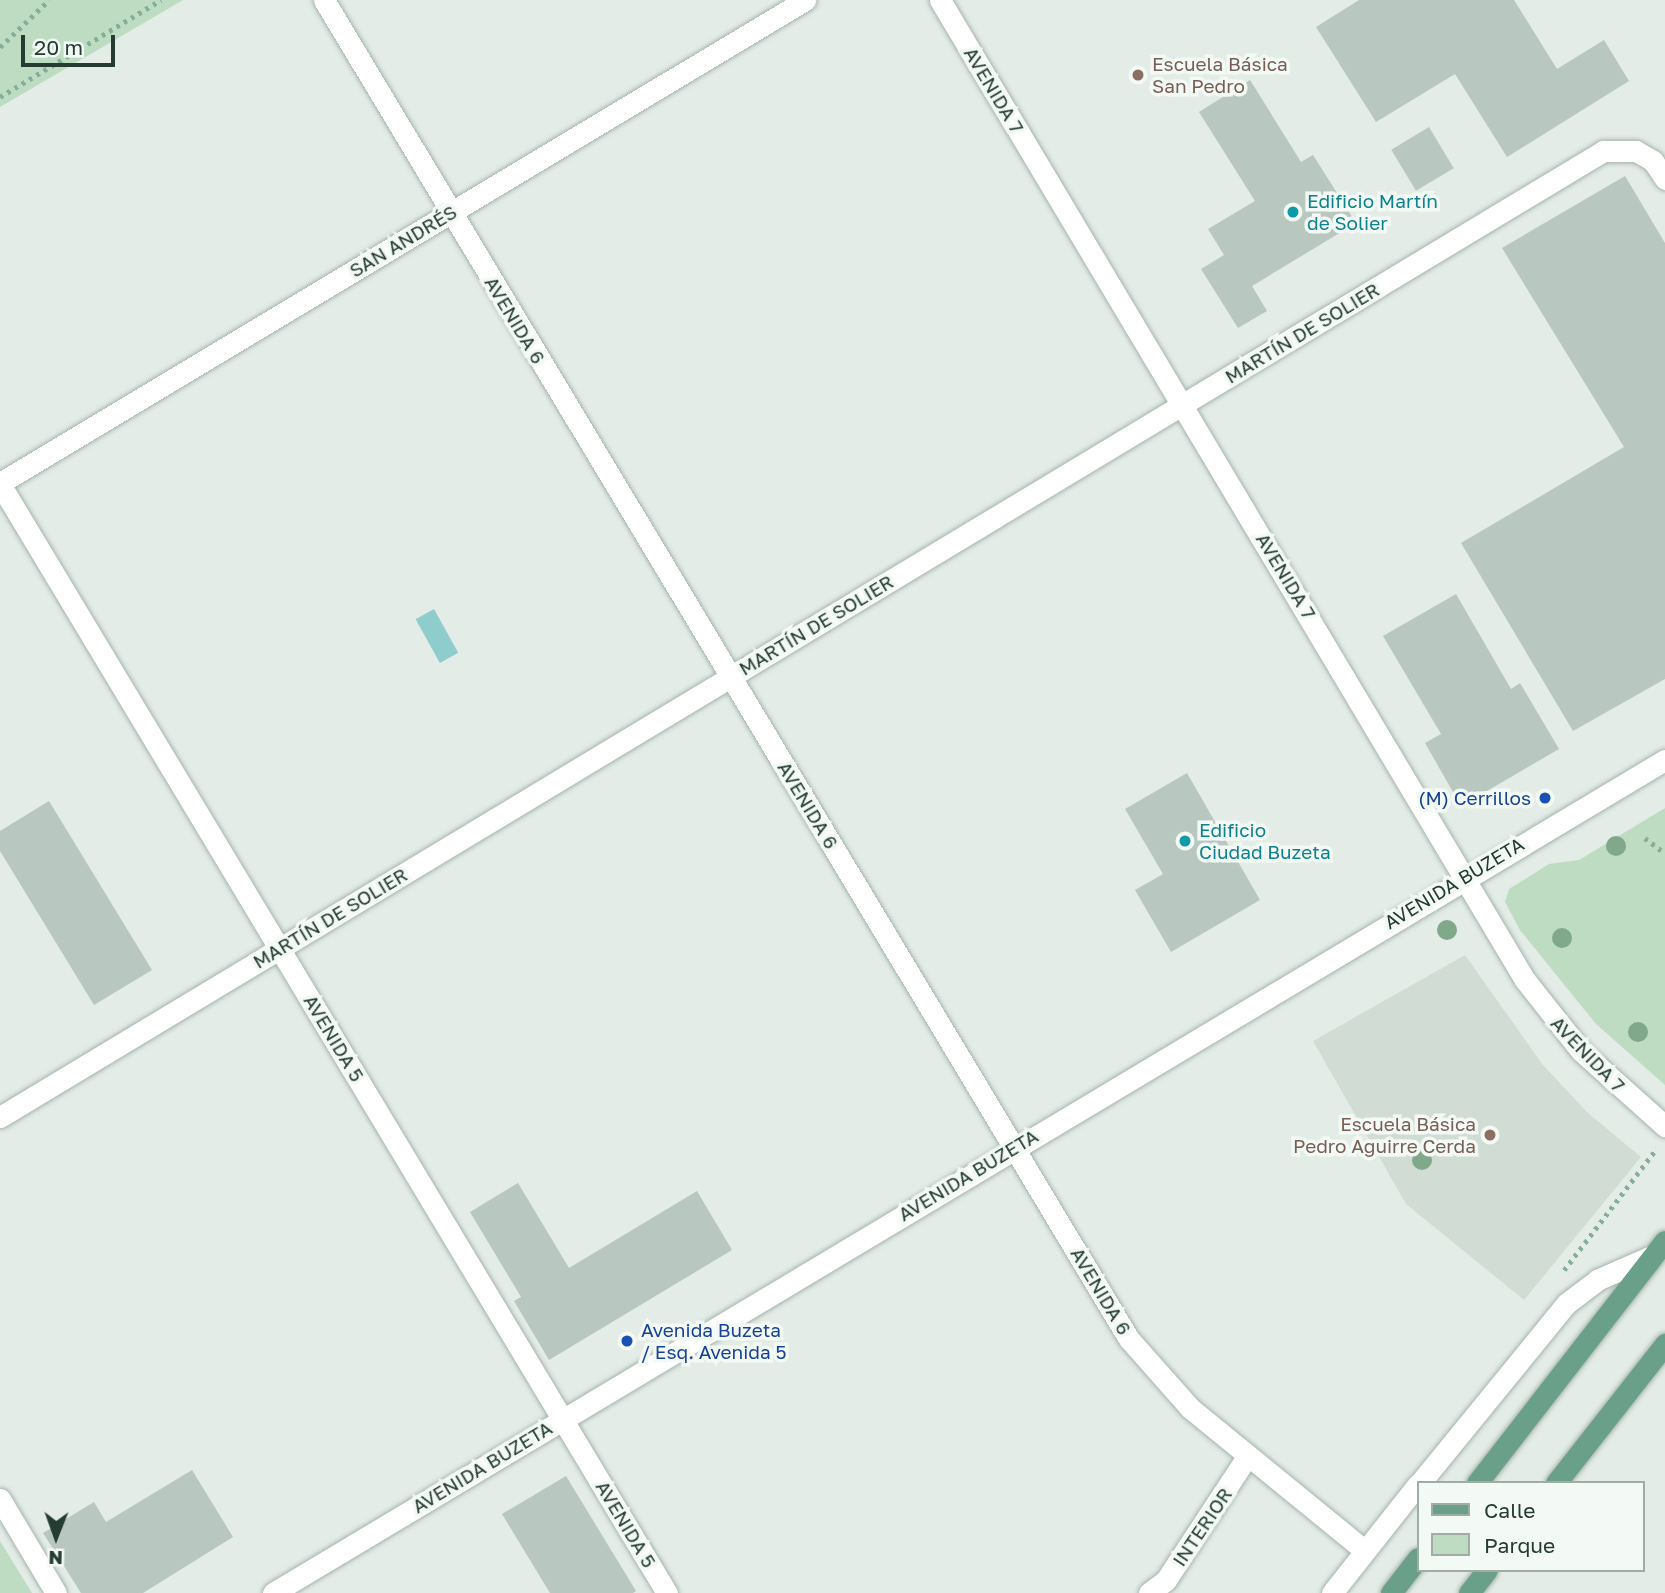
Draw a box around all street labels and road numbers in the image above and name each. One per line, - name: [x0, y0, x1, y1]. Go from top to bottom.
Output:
- street label: AVENIDA 7: [959, 43, 1029, 137]
- street label: SAN ANDRÉS: [345, 200, 461, 282]
- street label: AVENIDA 6: [480, 272, 550, 368]
- street label: MARTÍN DE SOLIER: [1221, 278, 1383, 388]
- street label: AVENIDA 7: [1251, 529, 1321, 623]
- street label: MARTÍN DE SOLIER: [735, 570, 897, 680]
- street label: AVENIDA 6: [773, 757, 843, 853]
- street label: AVENIDA BUZETA: [1380, 832, 1528, 934]
- street label: MARTÍN DE SOLIER: [249, 863, 411, 973]
- street label: AVENIDA 5: [299, 990, 369, 1086]
- street label: AVENIDA 7: [1546, 1011, 1630, 1097]
- street label: AVENIDA BUZETA: [894, 1124, 1042, 1226]
- street label: AVENIDA 6: [1066, 1243, 1136, 1339]
- street label: AVENIDA BUZETA: [408, 1416, 556, 1518]
- street label: AVENIDA 5: [591, 1476, 661, 1572]
- street label: INTERIOR: [1167, 1483, 1237, 1571]

